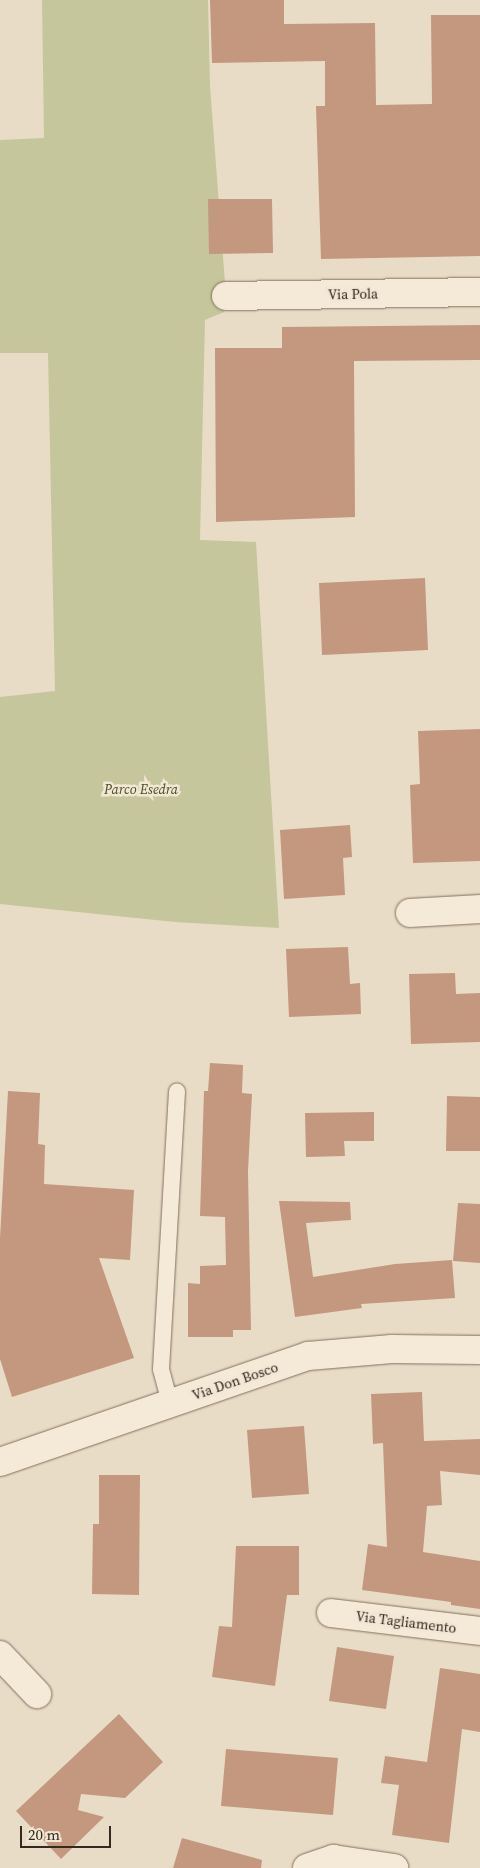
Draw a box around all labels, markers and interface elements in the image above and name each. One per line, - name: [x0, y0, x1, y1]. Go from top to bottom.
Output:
- street label: Via Pola: [328, 285, 378, 303]
- park label: Parco Esedra: [104, 781, 178, 797]
- street label: Via Don Bosco: [190, 1358, 280, 1404]
- street label: Via Tagliamento: [355, 1607, 457, 1637]
- scale bar: [22, 1816, 114, 1848]
- text: 20 m: [28, 1824, 60, 1845]

